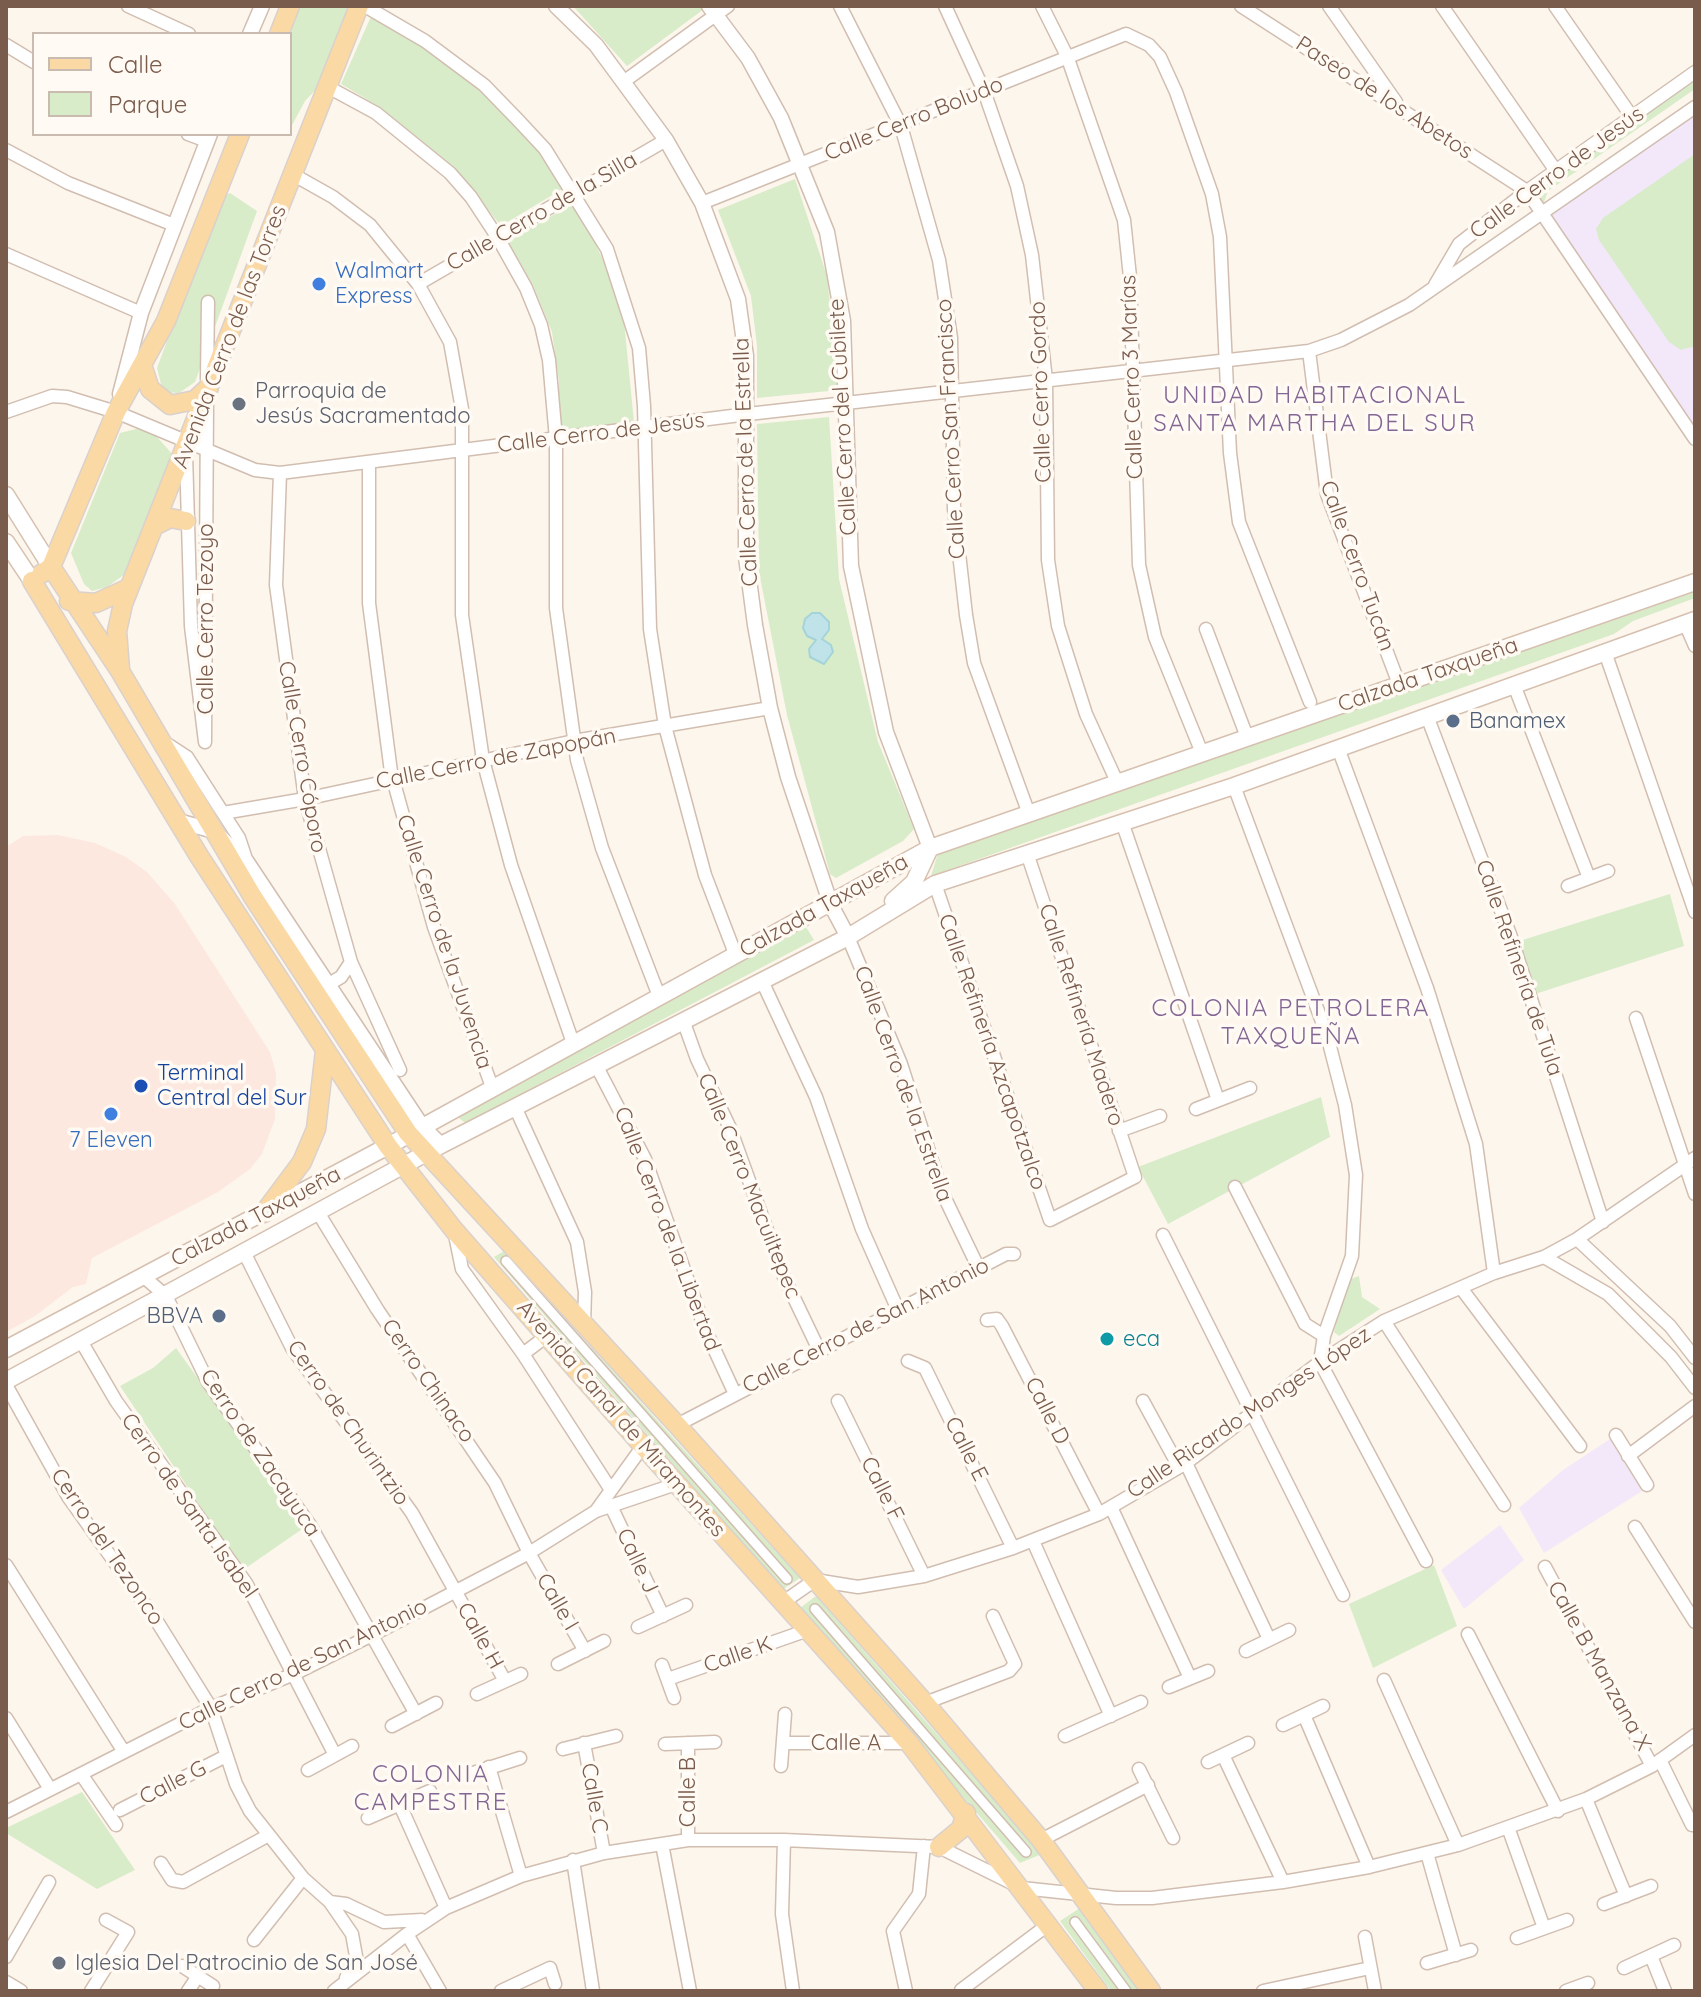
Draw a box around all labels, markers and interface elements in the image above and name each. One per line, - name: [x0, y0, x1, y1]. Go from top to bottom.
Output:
- street label: Paseo de los Abetos: [1291, 31, 1477, 165]
- legend: [32, 32, 292, 136]
- text: Calle: [108, 49, 163, 79]
- street label: Calle Cerro Boludo: [821, 71, 1007, 167]
- text: Parque: [108, 89, 187, 119]
- street label: Calle Cerro de Jesús: [1465, 101, 1649, 245]
- street label: Calle Cerro de la Silla: [442, 147, 642, 277]
- street label: Avenida Cerro de las Torres: [168, 202, 292, 472]
- place label: Walmart Express: [335, 258, 424, 310]
- street label: Calle Cerro 3 Marías: [1115, 274, 1149, 480]
- marker: Walmart Express: [310, 275, 328, 293]
- street label: Calle Cerro del Cubilete: [824, 298, 862, 536]
- street label: Calle Cerro San Francisco: [931, 298, 971, 560]
- street label: Calle Cerro Gordo: [1025, 301, 1057, 483]
- street label: Calle Cerro de la Estrella: [728, 337, 764, 587]
- place label: Parroquia de Jesús Sacramentado: [255, 378, 470, 430]
- district label: UNIDAD HABITACIONAL SANTA MARTHA DEL SUR: [1153, 382, 1477, 438]
- marker: Parroquia de Jesús Sacramentado: [230, 395, 248, 413]
- street label: Calle Cerro de Jesús: [496, 407, 706, 459]
- street label: Calle Cerro Tucán: [1314, 477, 1400, 655]
- street label: Calle Cerro Tezoyo: [193, 524, 219, 714]
- street label: Calzada Taxqueña: [1335, 632, 1521, 718]
- street label: Calle Cerro Cóporo: [272, 659, 332, 855]
- place label: Banamex: [1469, 708, 1566, 734]
- marker: Banamex: [1444, 712, 1462, 730]
- street label: Calle Cerro de Zapopán: [374, 723, 618, 795]
- street label: Calle Cerro de la Juvencia: [390, 811, 498, 1073]
- street label: Calzada Taxqueña: [735, 849, 913, 963]
- street label: Calle Refinería de Tula: [1470, 857, 1568, 1079]
- street label: Calle Refinería Madero: [1033, 901, 1129, 1129]
- street label: Calle Refinería Azcapotzalco: [932, 911, 1052, 1193]
- street label: Calle Cerro de la Estrella: [848, 963, 958, 1205]
- district label: COLONIA PETROLERA TAXQUEÑA: [1151, 995, 1431, 1051]
- place label: Terminal Central del Sur: [157, 1060, 307, 1112]
- street label: Calle Cerro Macuiltepec: [692, 1069, 806, 1303]
- marker: Terminal Central del Sur: [132, 1077, 150, 1095]
- street label: Calle Cerro de la Libertad: [608, 1103, 726, 1355]
- marker: 7 Eleven: [102, 1105, 120, 1123]
- place label: 7 Eleven: [69, 1127, 153, 1153]
- street label: Calzada Taxqueña: [167, 1161, 345, 1273]
- street label: Calle Cerro de San Antonio: [738, 1252, 994, 1400]
- street label: Avenida Canal de Miramontes: [511, 1295, 731, 1543]
- place label: BBVA: [146, 1303, 203, 1329]
- marker: BBVA: [210, 1307, 228, 1325]
- street label: Cerro Chinaco: [376, 1314, 480, 1448]
- street label: Calle Ricardo Monges López: [1122, 1321, 1376, 1505]
- place label: eca: [1123, 1326, 1160, 1352]
- marker: eca: [1098, 1330, 1116, 1348]
- street label: Cerro de Churintzio: [281, 1335, 415, 1511]
- street label: Cerro de Zacayuca: [194, 1364, 326, 1542]
- street label: Calle D: [1019, 1373, 1075, 1449]
- street label: Cerro de Santa Isabel: [115, 1408, 263, 1604]
- street label: Calle E: [939, 1412, 993, 1486]
- street label: Calle F: [855, 1452, 909, 1526]
- street label: Cerro del Tezonco: [45, 1464, 169, 1630]
- street label: Calle J: [611, 1524, 663, 1598]
- street label: Calle I: [530, 1569, 584, 1635]
- street label: Calle B Manzana X: [1541, 1577, 1657, 1755]
- street label: Calle Cerro de San Antonio: [174, 1593, 432, 1737]
- street label: Calle H: [451, 1598, 509, 1674]
- street label: Calle K: [700, 1631, 776, 1679]
- street label: Calle A: [811, 1730, 881, 1756]
- street label: Calle G: [135, 1755, 211, 1811]
- street label: Calle B: [675, 1757, 701, 1827]
- district label: COLONIA CAMPESTRE: [354, 1761, 508, 1817]
- street label: Calle C: [575, 1761, 613, 1835]
- place label: Iglesia Del Patrocinio de San José: [75, 1950, 418, 1976]
- marker: Iglesia Del Patrocinio de San José: [50, 1954, 68, 1972]

